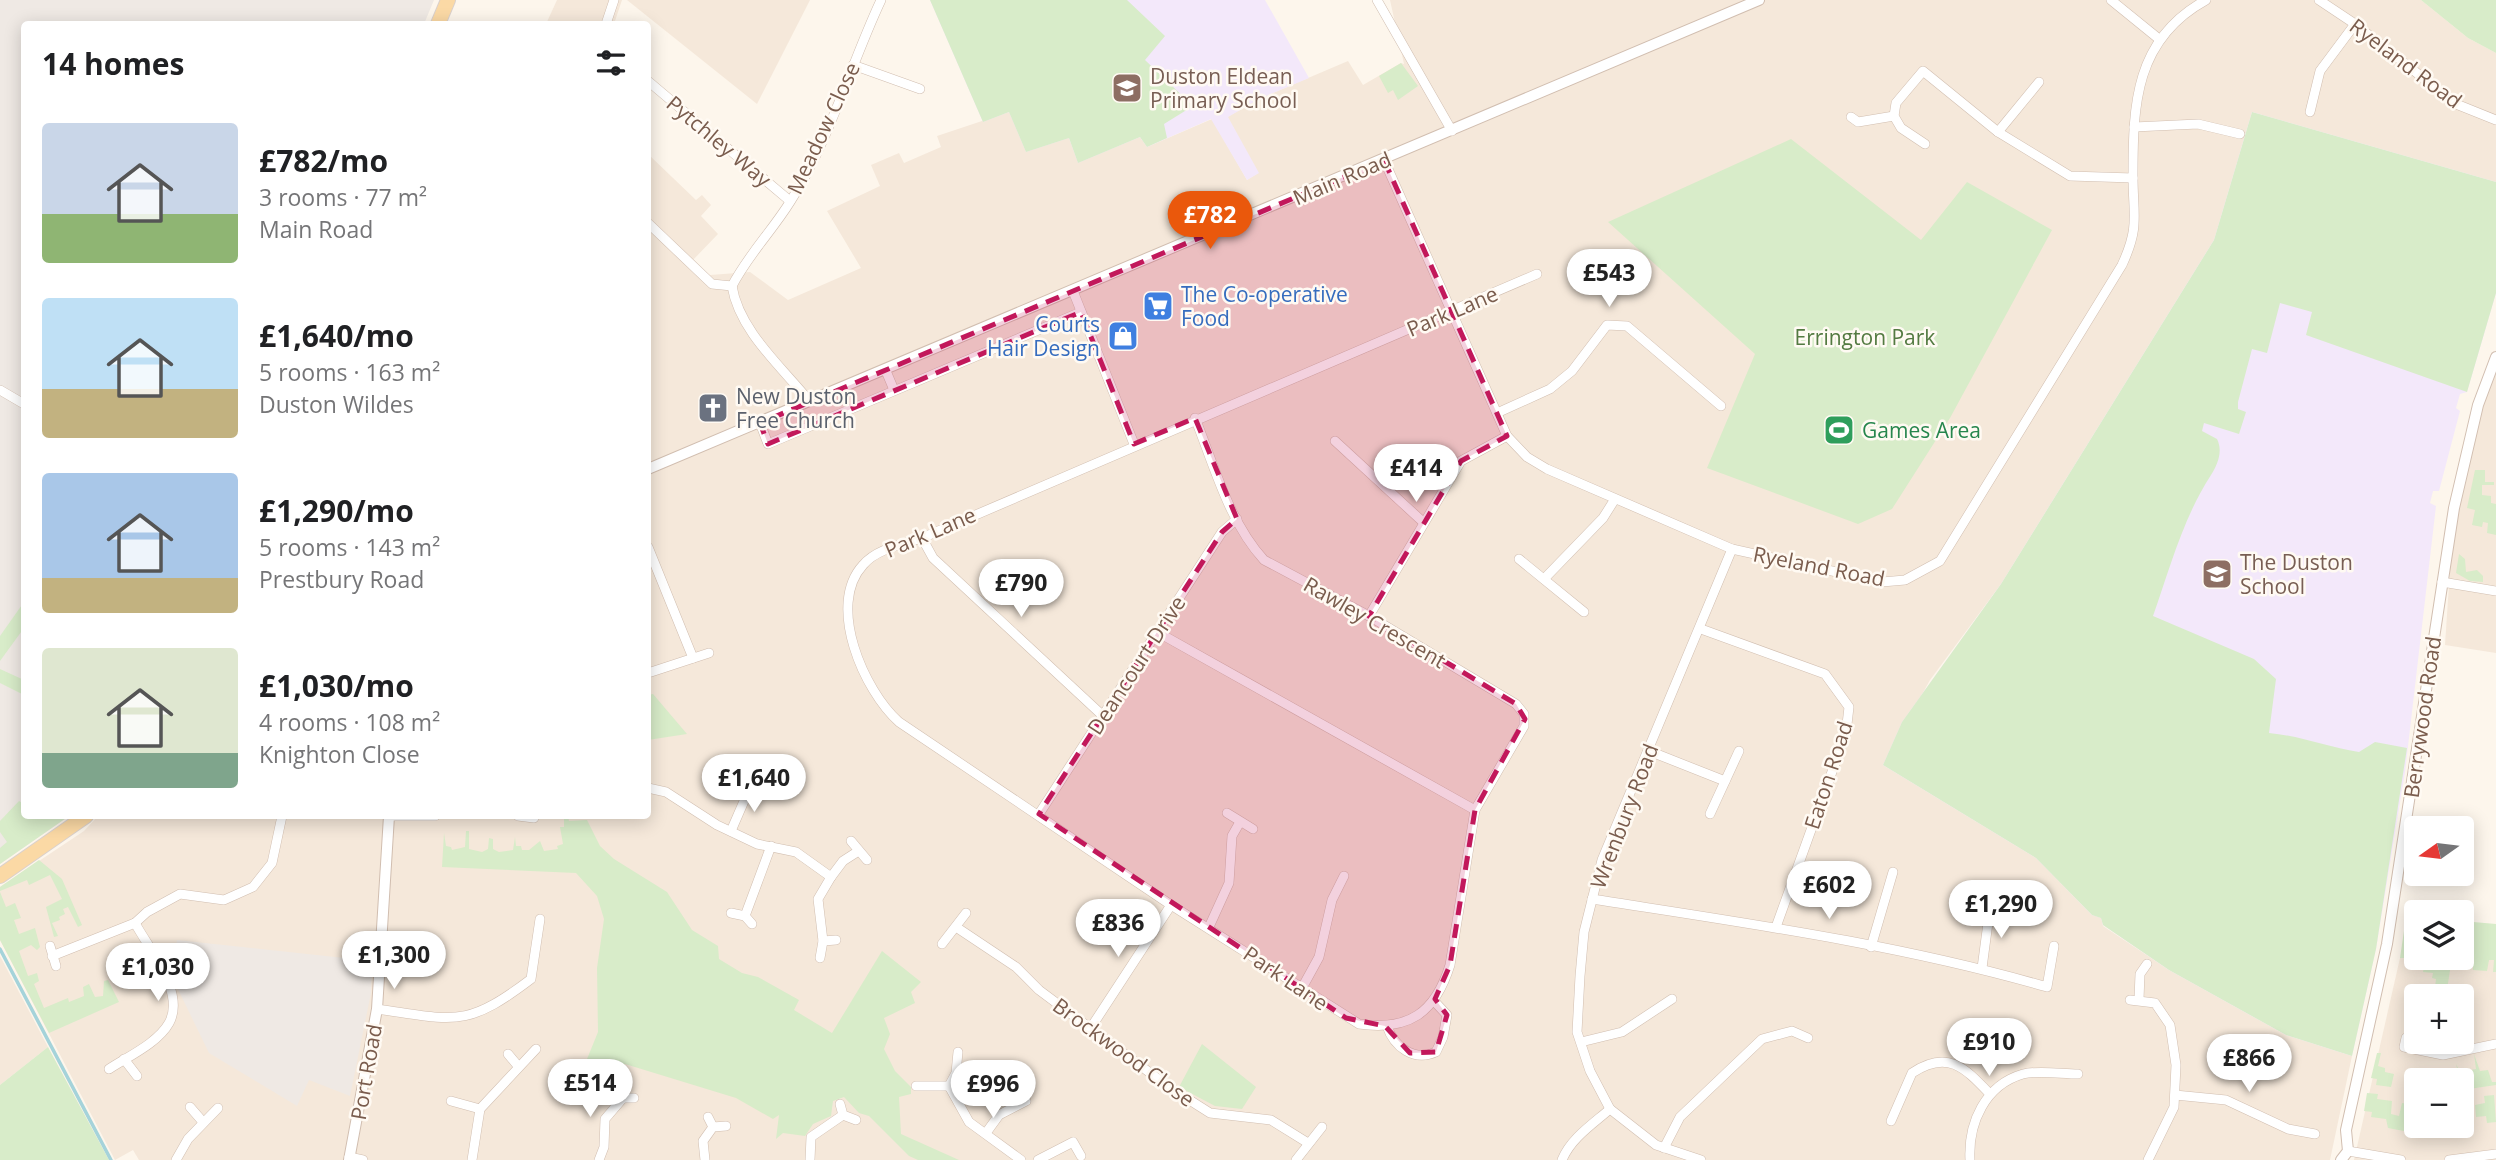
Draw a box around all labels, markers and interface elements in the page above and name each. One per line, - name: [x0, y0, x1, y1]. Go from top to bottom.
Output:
- street label: Ryeland Road: [2344, 12, 2468, 114]
- text: 14 homes: [42, 43, 185, 84]
- icon: filters: [592, 44, 630, 82]
- street label: Meadow Close: [780, 57, 866, 199]
- place label: Duston Eldean Primary School: [1150, 62, 1297, 114]
- school or university icon: Duston Eldean Primary School: [1110, 71, 1144, 105]
- street label: Pytchley Way: [661, 89, 777, 193]
- text: £782/mo: [259, 140, 388, 181]
- street label: Main Road: [1289, 145, 1395, 211]
- icon: home: [98, 151, 182, 235]
- text: 3 rooms · 77 m²: [259, 181, 427, 213]
- pin: £782: [1169, 191, 1251, 251]
- text: £782: [1184, 198, 1236, 230]
- text: Main Road: [259, 213, 373, 245]
- pin: £543: [1568, 250, 1650, 309]
- text: £543: [1583, 256, 1635, 288]
- street label: Park Lane: [1402, 279, 1502, 343]
- place label: The Co-operative Food: [1181, 280, 1348, 332]
- supermarket icon: The Co-operative Food: [1141, 289, 1175, 323]
- place label: Courts Hair Design: [987, 310, 1100, 362]
- text: £1,640/mo: [259, 315, 414, 356]
- shop icon: Courts Hair Design: [1106, 319, 1140, 353]
- park label: Errington Park: [1795, 323, 1935, 351]
- icon: home: [98, 326, 182, 410]
- text: 5 rooms · 163 m²: [259, 356, 440, 388]
- place label: New Duston Free Church: [736, 382, 856, 434]
- text: Duston Wildes: [259, 388, 414, 420]
- church icon: New Duston Free Church: [696, 391, 730, 425]
- sports icon: Games Area: [1822, 413, 1856, 447]
- place label: Games Area: [1862, 416, 1981, 444]
- pin: £414: [1375, 444, 1457, 504]
- text: £414: [1390, 451, 1442, 483]
- text: £1,290/mo: [259, 490, 414, 531]
- street label: Park Lane: [880, 500, 980, 564]
- icon: home: [98, 501, 182, 585]
- text: 5 rooms · 143 m²: [259, 531, 440, 563]
- street label: Ryeland Road: [1751, 540, 1887, 592]
- place label: The Duston School: [2240, 548, 2353, 600]
- school or university icon: The Duston School: [2200, 557, 2234, 591]
- pin: £790: [980, 560, 1062, 619]
- text: Prestbury Road: [259, 563, 424, 595]
- text: £790: [995, 566, 1047, 598]
- street label: Rawley Crescent: [1299, 570, 1451, 674]
- street label: Deancourt Drive: [1081, 590, 1191, 740]
- street label: Berrywood Road: [2397, 634, 2447, 800]
- text: £1,030/mo: [259, 665, 414, 706]
- icon: home: [98, 676, 182, 760]
- text: 4 rooms · 108 m²: [259, 706, 440, 738]
- street label: Eaton Road: [1797, 717, 1859, 833]
- text: Knighton Close: [259, 738, 420, 770]
- street label: Wrenbury Road: [1584, 740, 1664, 892]
- pin: £1,640: [697, 754, 811, 814]
- text: £1,640: [718, 761, 790, 793]
- north arrow: [2404, 816, 2474, 886]
- map controls: [2404, 816, 2474, 1138]
- pin: £602: [1788, 862, 1870, 921]
- text: £602: [1803, 868, 1855, 900]
- pin: £1,290: [1944, 880, 2058, 940]
- text: £1,290: [1965, 887, 2037, 919]
- pin: £836: [1077, 900, 1159, 959]
- button: layers: [2404, 900, 2474, 970]
- text: £836: [1092, 906, 1144, 938]
- pin: £1,300: [337, 932, 451, 991]
- text: £1,300: [358, 938, 430, 970]
- street label: Park Lane: [1238, 939, 1334, 1017]
- pin: £1,030: [101, 944, 215, 1003]
- text: £1,030: [122, 950, 194, 982]
- button: +: [2404, 984, 2474, 1054]
- street label: Brockwood Close: [1048, 991, 1200, 1113]
- pin: £910: [1948, 1018, 2030, 1078]
- street label: Port Road: [344, 1022, 388, 1122]
- text: £910: [1963, 1025, 2015, 1057]
- pin: £866: [2208, 1034, 2290, 1094]
- text: £866: [2223, 1041, 2275, 1073]
- pin: £514: [549, 1060, 631, 1119]
- pin: £996: [952, 1060, 1034, 1120]
- text: £514: [564, 1066, 616, 1098]
- text: £996: [967, 1067, 1019, 1099]
- button: −: [2404, 1068, 2474, 1138]

